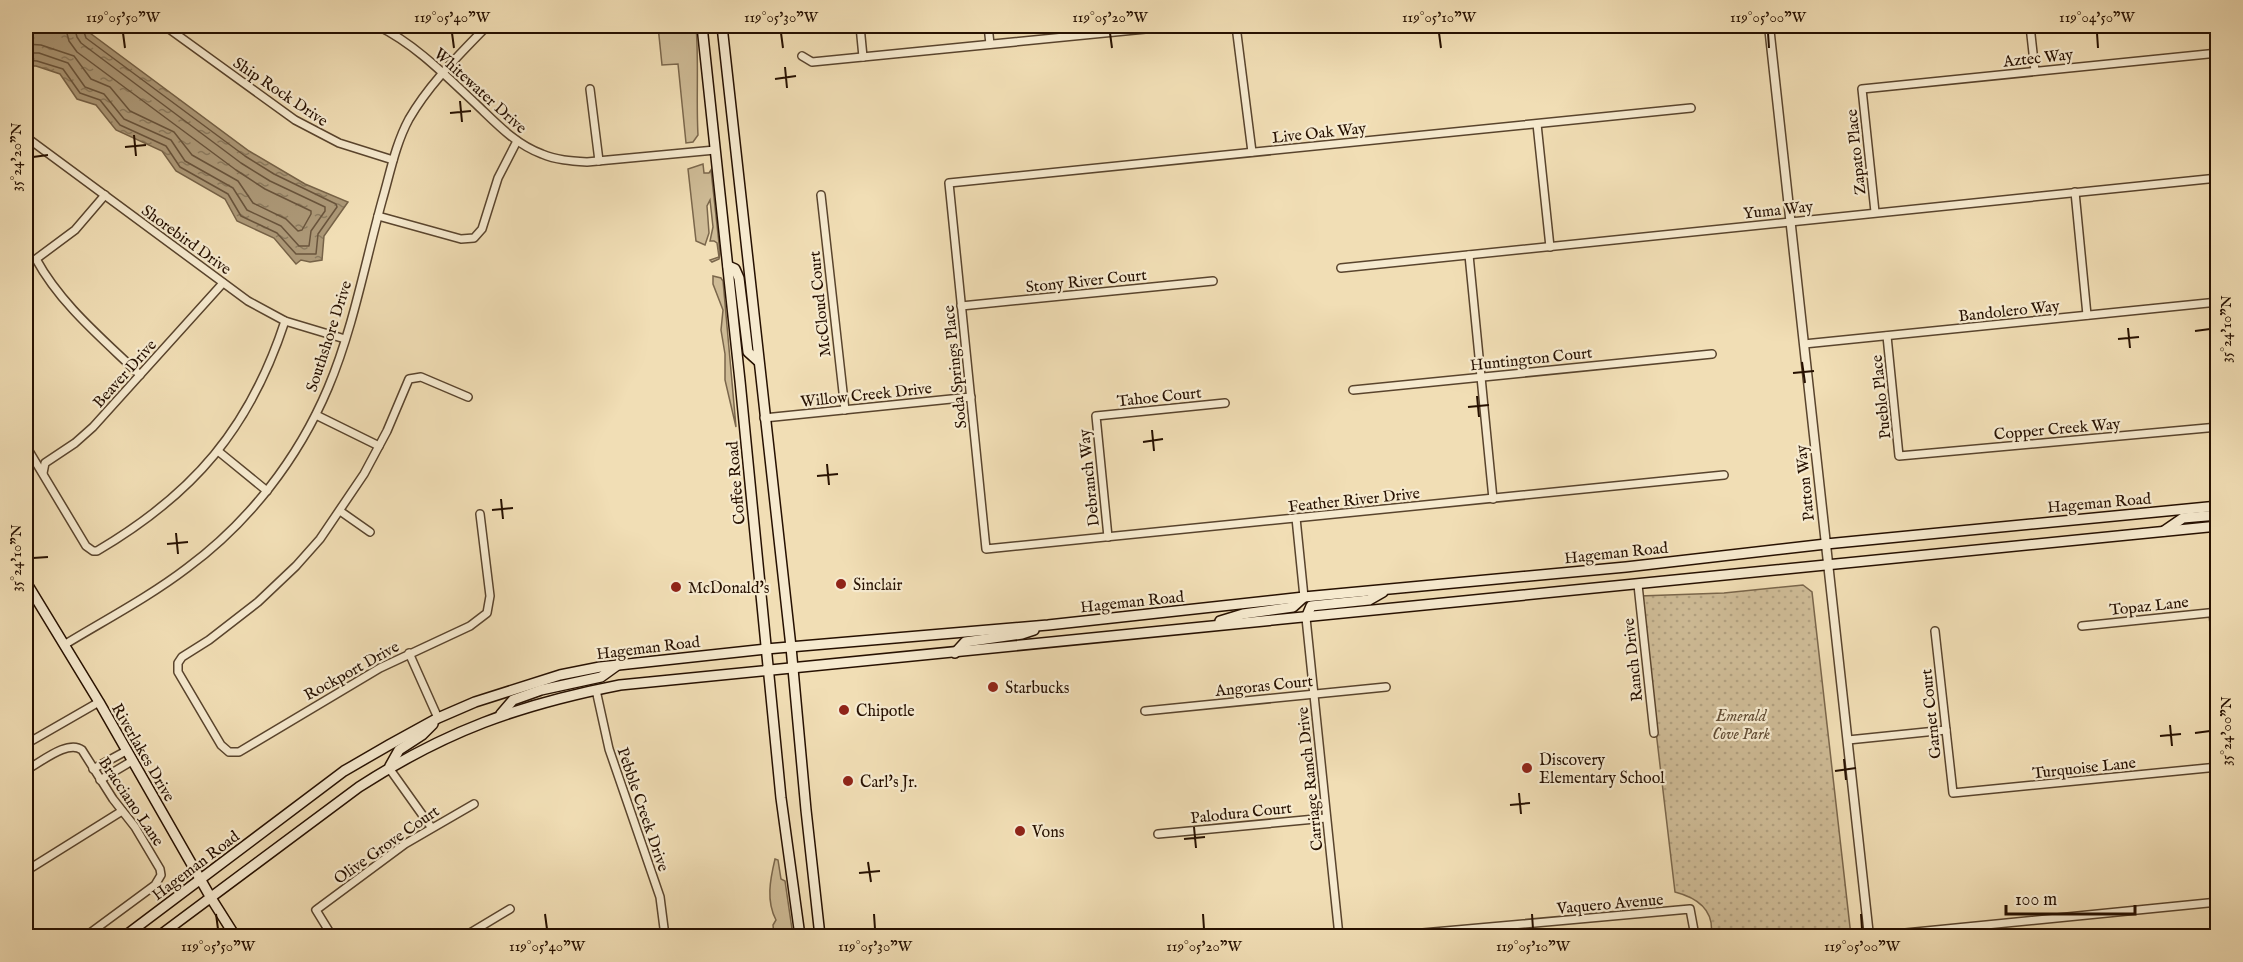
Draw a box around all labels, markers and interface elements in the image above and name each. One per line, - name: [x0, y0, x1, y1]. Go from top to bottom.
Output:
- text: 119°05'50"W: [86, 8, 161, 27]
- text: 119°05'40"W: [414, 8, 491, 27]
- text: 119°05'30"W: [744, 8, 819, 27]
- text: 119°05'20"W: [1072, 8, 1148, 27]
- text: 119°05'10"W: [1402, 8, 1477, 27]
- text: 119°05'00"W: [1730, 8, 1807, 27]
- text: 119°04'50"W: [2059, 8, 2136, 27]
- street label: Whitewater Drive: [429, 44, 530, 139]
- street label: Aztec Way: [2001, 45, 2074, 73]
- street label: Ship Rock Drive: [229, 54, 331, 132]
- street label: Zapato Place: [1843, 108, 1871, 196]
- street label: Live Oak Way: [1271, 119, 1367, 149]
- text: 35°24'20"N: [7, 122, 26, 192]
- street label: Yuma Way: [1742, 197, 1814, 225]
- street label: Shorebird Drive: [137, 201, 235, 280]
- street label: McCloud Court: [805, 249, 836, 358]
- street label: Stony River Court: [1025, 266, 1148, 298]
- street label: Southshore Drive: [303, 279, 357, 395]
- text: 35°24'10"N: [2217, 295, 2236, 363]
- street label: Bandolero Way: [1958, 297, 2061, 327]
- street label: Soda Springs Place: [940, 304, 972, 429]
- street label: Beaver Drive: [89, 336, 162, 413]
- street label: Huntington Court: [1469, 344, 1594, 376]
- street label: Pueblo Place: [1868, 354, 1896, 440]
- street label: Willow Creek Drive: [800, 379, 933, 413]
- street label: Tahoe Court: [1116, 384, 1203, 412]
- street label: Copper Creek Way: [1993, 414, 2121, 445]
- street label: Debranch Way: [1075, 428, 1105, 527]
- street label: Coffee Road: [723, 440, 751, 525]
- street label: Patton Way: [1792, 444, 1820, 522]
- street label: Feather River Drive: [1287, 484, 1421, 518]
- street label: Hageman Road: [2046, 489, 2152, 518]
- text: 35°24'10"N: [7, 524, 26, 592]
- street label: Hageman Road: [1563, 539, 1669, 569]
- place label: Sinclair: [853, 576, 902, 596]
- marker: Sinclair: [834, 577, 848, 591]
- place label: McDonald's: [688, 579, 770, 599]
- marker: McDonald's: [669, 580, 683, 594]
- street label: Hageman Road: [1079, 588, 1185, 618]
- street label: Topaz Lane: [2109, 593, 2190, 621]
- street label: Ranch Drive: [1620, 617, 1648, 702]
- street label: Hageman Road: [595, 633, 702, 665]
- street label: Rockport Drive: [301, 637, 403, 706]
- street label: Garnet Court: [1917, 667, 1947, 760]
- street label: Angoras Court: [1213, 672, 1315, 702]
- place label: Starbucks: [1005, 679, 1070, 699]
- marker: Starbucks: [986, 680, 1000, 694]
- text: 35°24'00"N: [2217, 696, 2236, 766]
- street label: Riverlakes Drive: [106, 700, 178, 806]
- place label: Chipotle: [856, 702, 915, 722]
- marker: Chipotle: [837, 703, 851, 717]
- street label: Carriage Ranch Drive: [1293, 706, 1328, 852]
- park label: Emerald Cove Park: [1712, 707, 1770, 745]
- street label: Pebble Creek Drive: [612, 745, 673, 874]
- place label: Discovery Elementary School: [1539, 751, 1665, 789]
- street label: Bracciano Lane: [93, 754, 167, 850]
- street label: Turquoise Lane: [2031, 754, 2137, 784]
- marker: Discovery Elementary School: [1520, 761, 1534, 775]
- place label: Carl's Jr.: [860, 773, 917, 793]
- marker: Carl's Jr.: [841, 774, 855, 788]
- street label: Palodura Court: [1190, 799, 1293, 829]
- street label: Olive Grove Court: [331, 802, 444, 889]
- place label: Vons: [1031, 823, 1065, 843]
- marker: Vons: [1013, 824, 1027, 838]
- street label: Hageman Road: [149, 827, 244, 906]
- scale bar: [2006, 878, 2135, 916]
- text: 100 m: [2015, 889, 2057, 912]
- street label: Vaquero Avenue: [1555, 890, 1664, 920]
- text: 119°05'50"W: [181, 937, 256, 956]
- text: 119°05'40"W: [509, 937, 586, 956]
- text: 119°05'30"W: [838, 937, 913, 956]
- text: 119°05'20"W: [1166, 937, 1242, 956]
- text: 119°05'10"W: [1496, 937, 1571, 956]
- text: 119°05'00"W: [1824, 937, 1901, 956]

